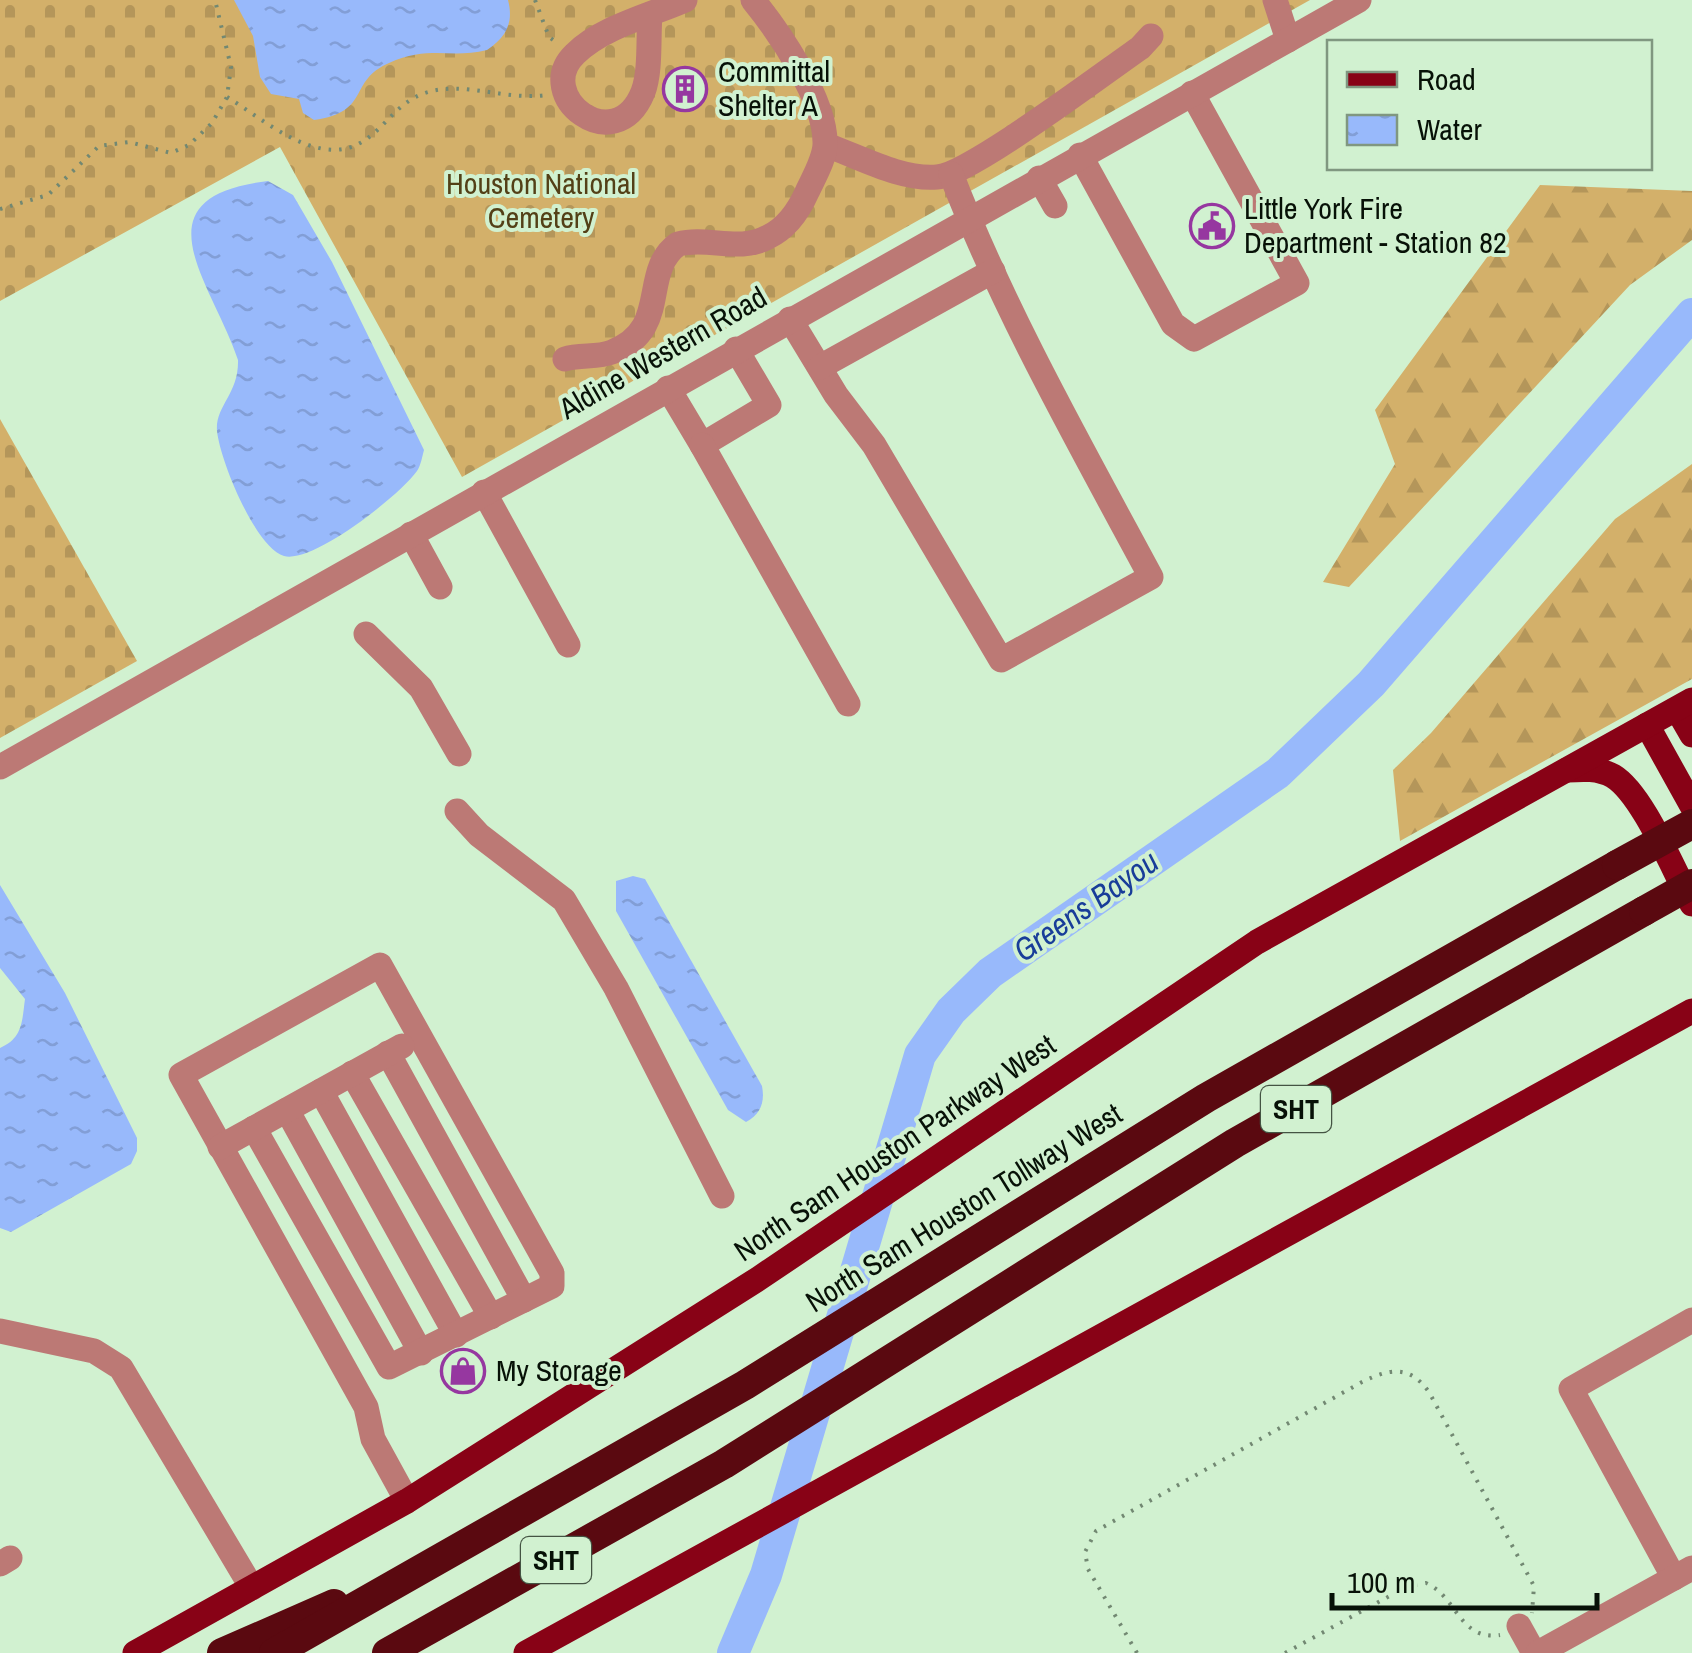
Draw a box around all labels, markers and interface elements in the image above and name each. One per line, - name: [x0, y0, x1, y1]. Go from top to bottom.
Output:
- legend: [1327, 40, 1652, 170]
- place label: Committal Shelter A: [718, 51, 830, 125]
- text: Road: [1417, 59, 1476, 99]
- building icon: Committal Shelter A: [662, 66, 708, 112]
- text: Water: [1417, 109, 1483, 149]
- park label: Houston National Cemetery: [446, 163, 636, 237]
- place label: Little York Fire Department - Station 82: [1244, 188, 1507, 262]
- public building icon: Little York Fire Department - Station 82: [1189, 203, 1235, 249]
- street label: Aldine Western Road: [551, 276, 774, 428]
- water label: Greens Bayou: [1005, 840, 1167, 971]
- street label: North Sam Houston Parkway West: [726, 1024, 1063, 1270]
- road number: SHT: [1261, 1086, 1331, 1132]
- street label: North Sam Houston Tollway West: [798, 1093, 1129, 1321]
- shop icon: My Storage: [440, 1348, 486, 1394]
- place label: My Storage: [496, 1350, 622, 1390]
- road number: SHT: [521, 1537, 591, 1583]
- scale bar: [1332, 1548, 1597, 1610]
- text: 100 m: [1347, 1562, 1415, 1602]

